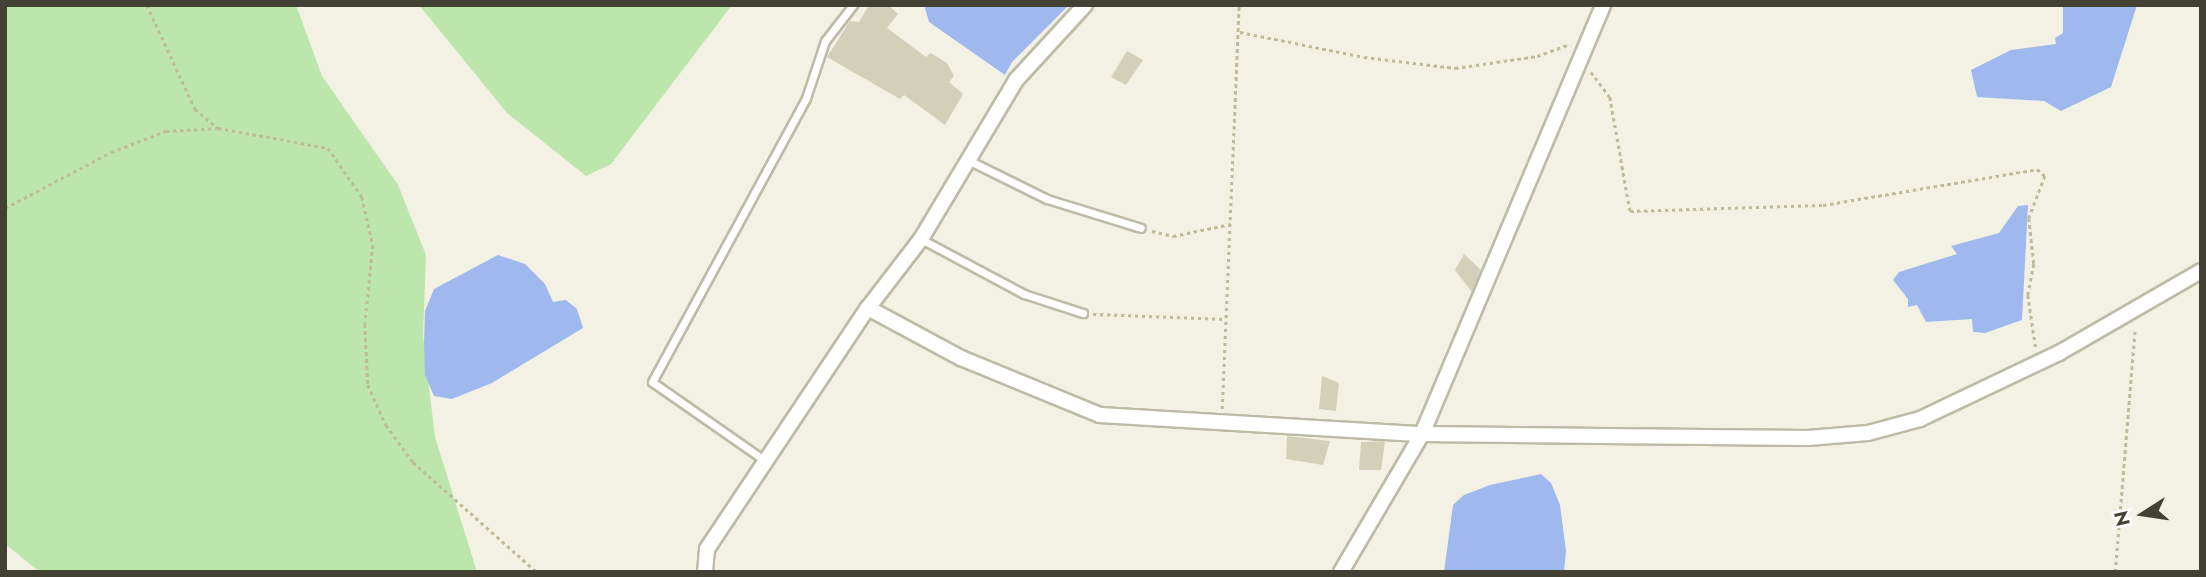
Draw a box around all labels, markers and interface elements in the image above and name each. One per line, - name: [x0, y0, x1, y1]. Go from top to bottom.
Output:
- north arrow: [2108, 479, 2178, 549]
- text: N: [2107, 508, 2137, 529]

